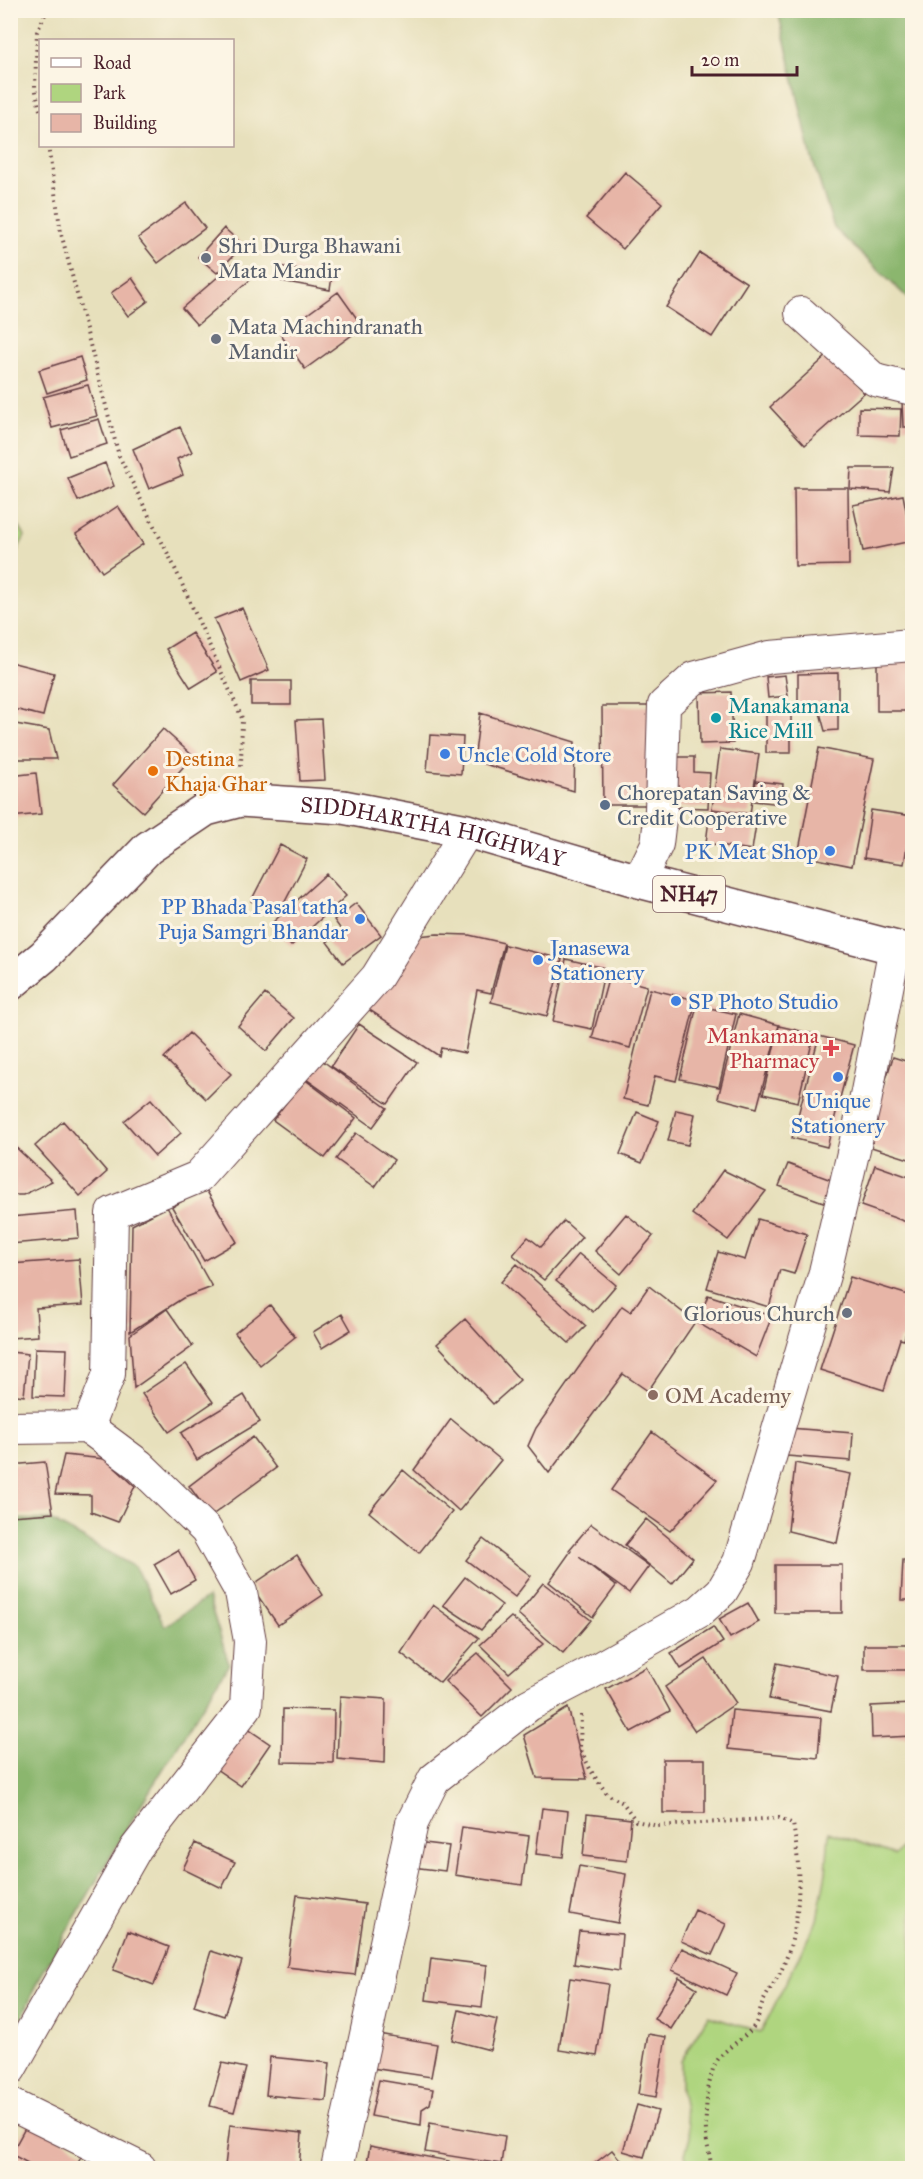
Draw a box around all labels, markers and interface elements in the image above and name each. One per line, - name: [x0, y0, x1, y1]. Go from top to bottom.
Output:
- legend: [39, 39, 234, 147]
- scale bar: [692, 39, 797, 77]
- text: 20 m: [701, 49, 739, 71]
- text: Road: [93, 52, 131, 74]
- text: Park: [93, 82, 126, 104]
- text: Building: [93, 112, 157, 135]
- place label: Shri Durga Bhawani Mata Mandir: [218, 232, 401, 284]
- marker: Shri Durga Bhawani Mata Mandir: [199, 251, 213, 265]
- place label: Mata Machindranath Mandir: [228, 313, 423, 365]
- marker: Mata Machindranath Mandir: [209, 332, 223, 346]
- place label: Manakamana Rice Mill: [728, 692, 850, 744]
- marker: Manakamana Rice Mill: [709, 711, 723, 725]
- place label: Uncle Cold Store: [457, 741, 612, 768]
- place label: Destina Khaja Ghar: [165, 745, 268, 797]
- marker: Uncle Cold Store: [438, 747, 452, 761]
- marker: Destina Khaja Ghar: [146, 764, 160, 778]
- place label: Chorepatan Saving & Credit Cooperative: [617, 779, 811, 831]
- street label: SIDDHARTHA HIGHWAY: [300, 791, 569, 873]
- marker: Chorepatan Saving & Credit Cooperative: [598, 798, 612, 812]
- place label: PK Meat Shop: [685, 838, 818, 865]
- marker: PK Meat Shop: [823, 844, 837, 858]
- road number: NH47: [653, 876, 725, 912]
- place label: PP Bhada Pasal tatha Puja Samgri Bhandar: [158, 893, 349, 945]
- marker: PP Bhada Pasal tatha Puja Samgri Bhandar: [353, 912, 367, 926]
- place label: Janasewa Stationery: [548, 934, 645, 986]
- marker: Janasewa Stationery: [531, 953, 545, 967]
- place label: SP Photo Studio: [688, 988, 838, 1015]
- marker: SP Photo Studio: [669, 994, 683, 1008]
- place label: Mankamana Pharmacy: [707, 1022, 820, 1074]
- marker: Mankamana Pharmacy: [824, 1041, 838, 1055]
- marker: Unique Stationery: [831, 1070, 845, 1084]
- place label: Unique Stationery: [791, 1087, 886, 1139]
- place label: Glorious Church: [683, 1300, 835, 1327]
- marker: Glorious Church: [840, 1306, 854, 1320]
- place label: OM Academy: [665, 1382, 791, 1409]
- marker: OM Academy: [646, 1388, 660, 1402]

